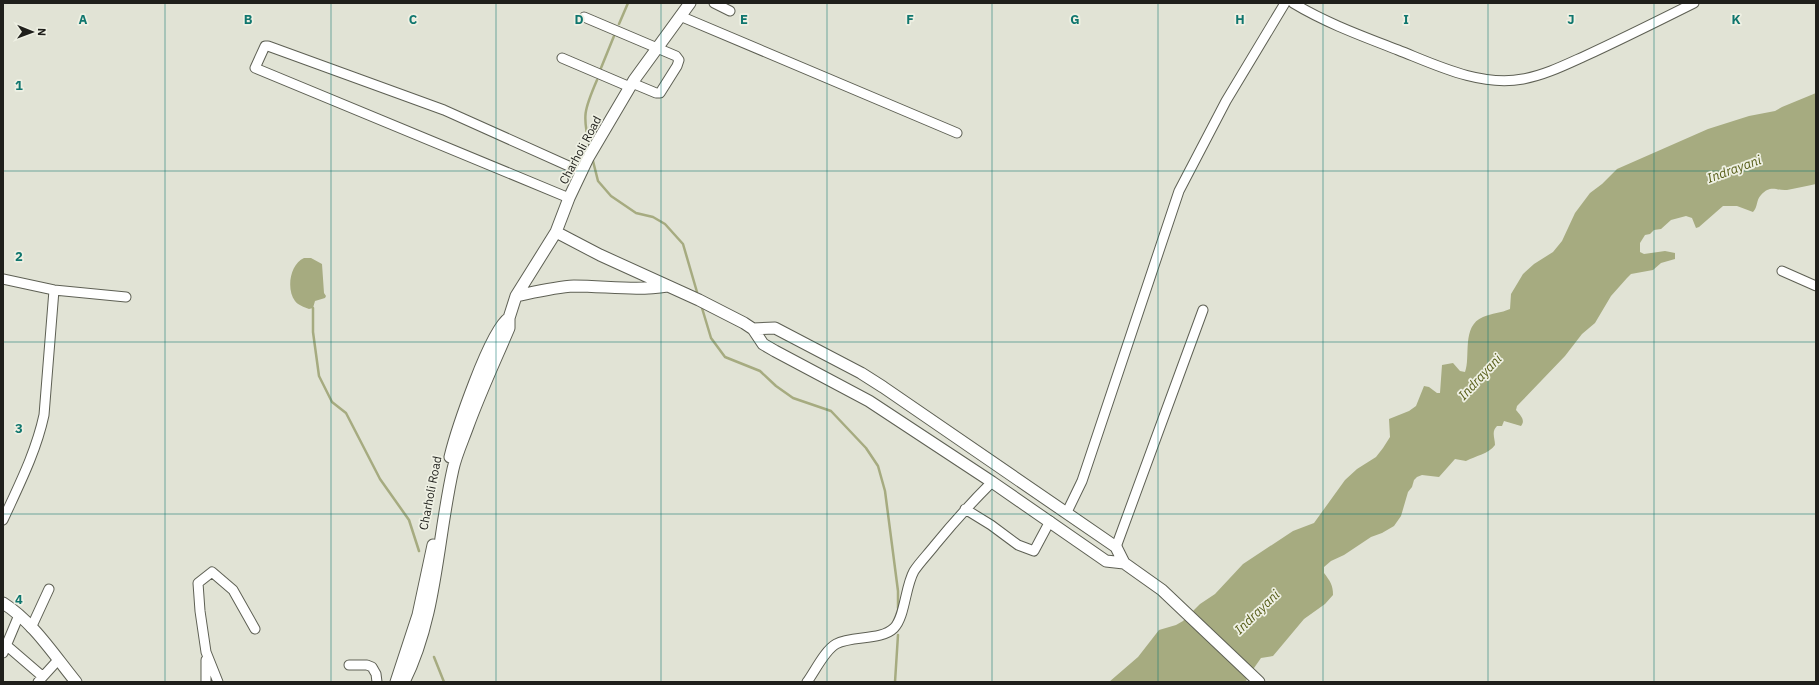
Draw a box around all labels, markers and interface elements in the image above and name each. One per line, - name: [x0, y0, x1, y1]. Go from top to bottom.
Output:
- text: A: [79, 11, 88, 28]
- text: B: [244, 11, 253, 28]
- text: C: [409, 11, 418, 28]
- text: D: [574, 11, 584, 28]
- text: E: [740, 11, 748, 28]
- text: F: [906, 11, 914, 28]
- text: G: [1070, 11, 1080, 28]
- text: H: [1235, 11, 1245, 28]
- text: I: [1403, 11, 1409, 28]
- text: J: [1567, 11, 1575, 28]
- text: K: [1731, 11, 1741, 28]
- north arrow: [12, 12, 52, 52]
- text: N: [35, 28, 49, 36]
- text: 1: [15, 77, 23, 94]
- street label: Charholi Road: [556, 113, 604, 187]
- water label: Indrayani: [1704, 151, 1764, 187]
- text: 2: [15, 248, 23, 265]
- water label: Indrayani: [1454, 350, 1506, 404]
- text: 3: [15, 420, 23, 437]
- street label: Charholi Road: [415, 455, 445, 531]
- water label: Indrayani: [1231, 586, 1284, 638]
- text: 4: [15, 591, 23, 608]

